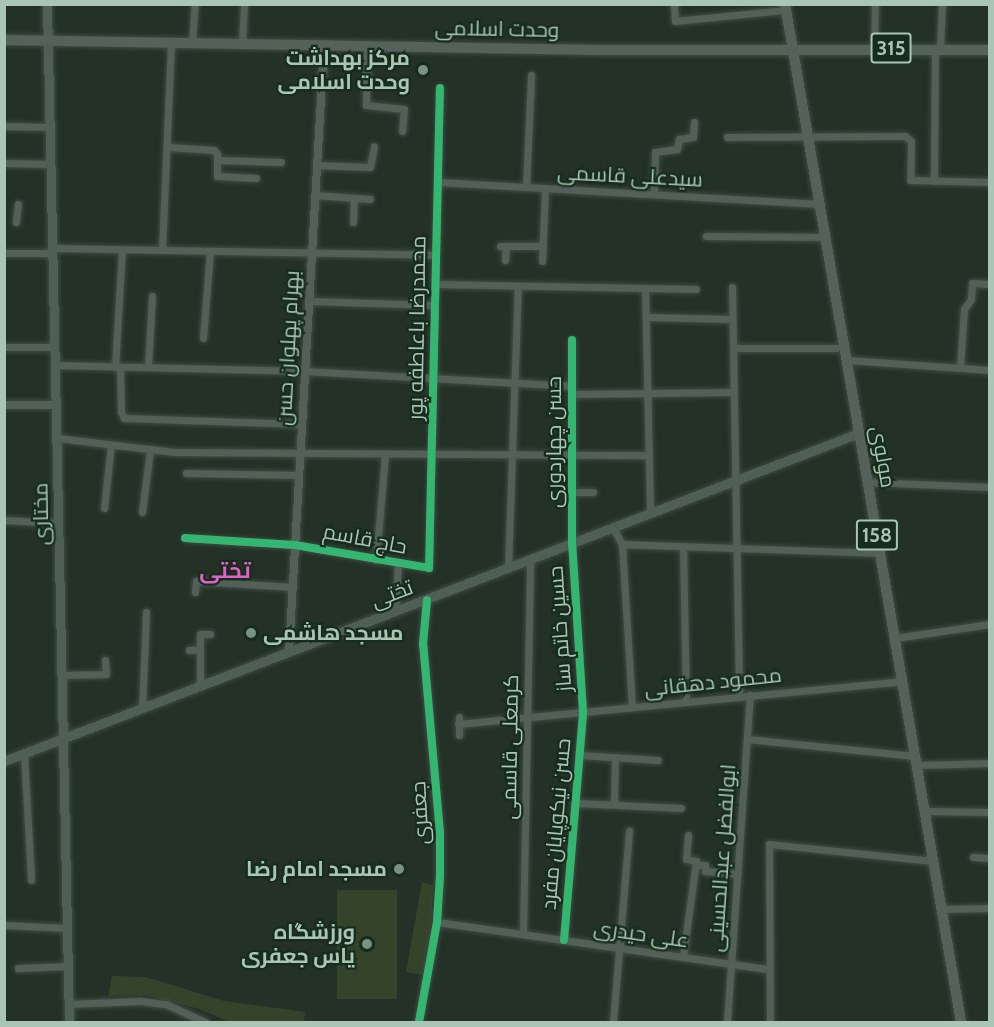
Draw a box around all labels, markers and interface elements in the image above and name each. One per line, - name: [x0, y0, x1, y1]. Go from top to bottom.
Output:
- street label: وحدت اسلامی: [434, 15, 560, 43]
- road number: 315: [870, 31, 912, 65]
- place label: مرکز بهداشت وحدت اسلامی: [277, 45, 410, 95]
- marker: مرکز بهداشت وحدت اسلامی: [414, 61, 432, 79]
- street label: سیدعلی قاسمی: [556, 160, 704, 192]
- street label: محمدرضا باعاطفه پور: [403, 235, 431, 421]
- street label: بهرام پهلوان حسن: [271, 270, 305, 426]
- street label: حسن چهاردوری: [541, 376, 567, 508]
- street label: مولوی: [865, 424, 901, 490]
- street label: مختاری: [28, 482, 54, 546]
- road number: 158: [854, 518, 900, 552]
- street label: حاج قاسم: [321, 519, 409, 559]
- district label: تختی: [199, 558, 251, 584]
- street label: حسین خاتم ساز: [543, 565, 577, 693]
- street label: تختی: [367, 575, 417, 613]
- place label: مسجد هاشمی: [263, 620, 403, 646]
- marker: مسجد هاشمی: [244, 626, 258, 640]
- street label: محمود دهقانی: [643, 662, 783, 702]
- street label: کرمعلی قاسمی: [496, 674, 524, 820]
- street label: حسن نیکوپایان مفرد: [536, 737, 576, 911]
- street label: ابوالفضل عبدالحسینی: [703, 763, 741, 953]
- street label: جعفری: [406, 781, 434, 845]
- place label: مسجد امام رضا: [246, 856, 387, 882]
- marker: مسجد امام رضا: [392, 862, 406, 876]
- street label: علی حیدری: [592, 915, 690, 953]
- place label: ورزشگاه یاس جعفری: [241, 919, 355, 969]
- marker: ورزشگاه یاس جعفری: [360, 937, 374, 951]

